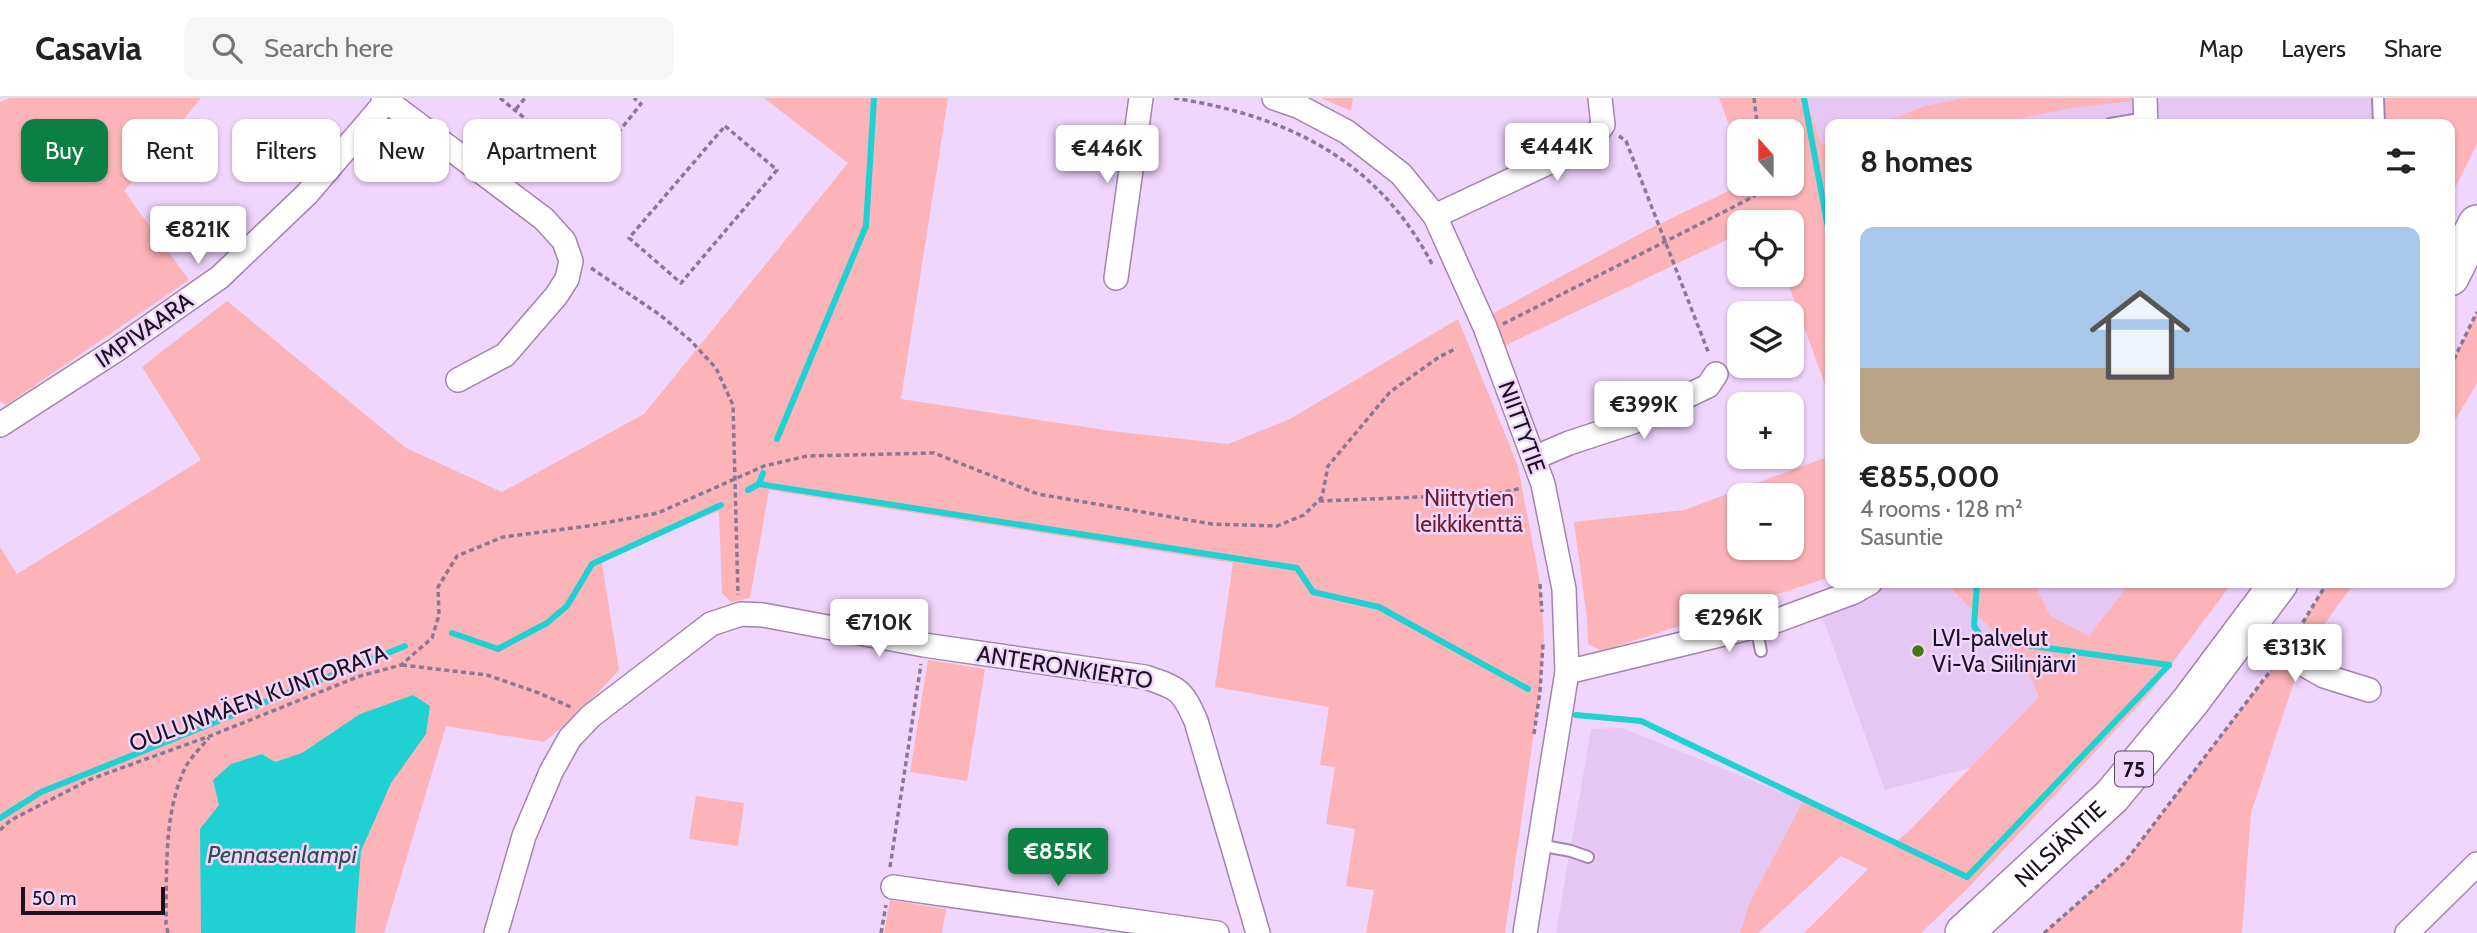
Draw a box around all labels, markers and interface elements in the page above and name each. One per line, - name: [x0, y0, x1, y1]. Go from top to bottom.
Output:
- search box: [184, 17, 674, 80]
- text: Casavia: [35, 28, 142, 68]
- icon: search: [208, 29, 246, 67]
- text: Search here: [264, 32, 393, 64]
- text: Map: [2199, 34, 2243, 63]
- text: Layers: [2281, 34, 2346, 63]
- text: Share: [2384, 34, 2442, 63]
- chip: Buy: [21, 119, 108, 182]
- chip: Rent: [122, 119, 218, 182]
- chip: Filters: [232, 119, 340, 182]
- chip: New: [354, 119, 449, 182]
- chip: Apartment: [463, 119, 621, 182]
- north arrow: [1727, 119, 1804, 196]
- map controls: [1727, 119, 1804, 560]
- pin: €444K: [1508, 123, 1606, 183]
- pin: €446K: [1058, 126, 1156, 185]
- text: €444K: [1521, 132, 1593, 160]
- text: €446K: [1072, 134, 1142, 162]
- icon: filters: [2382, 142, 2420, 180]
- text: 8 homes: [1860, 143, 1973, 180]
- pin: €821K: [149, 206, 247, 266]
- button: locate: [1727, 210, 1804, 287]
- text: €821K: [166, 215, 230, 243]
- icon: home: [2077, 272, 2203, 398]
- street label: IMPIVAARA: [90, 286, 198, 374]
- button: layers: [1727, 301, 1804, 378]
- street label: NIITTYTIE: [1492, 377, 1552, 477]
- pin: €399K: [1595, 382, 1693, 441]
- text: €399K: [1610, 390, 1678, 418]
- button: +: [1727, 392, 1804, 469]
- text: €855,000: [1860, 458, 2000, 495]
- button: −: [1727, 483, 1804, 560]
- park label: Niittytien leikkikenttä: [1415, 484, 1523, 538]
- text: 4 rooms · 128 m²: [1860, 495, 2023, 523]
- text: Sasuntie: [1860, 523, 1943, 551]
- pin: €296K: [1680, 594, 1778, 654]
- pin: €710K: [830, 600, 928, 659]
- text: €296K: [1695, 603, 1763, 631]
- text: €710K: [846, 608, 912, 636]
- place label: LVI-palvelut Vi-Va Siilinjärvi: [1932, 624, 2076, 678]
- pin: €313K: [2246, 624, 2344, 684]
- text: €313K: [2264, 633, 2326, 661]
- street label: OULUNMÄEN KUNTORATA: [125, 638, 391, 758]
- street label: ANTERONKIERTO: [975, 639, 1155, 695]
- marker: LVI-palvelut Vi-Va Siilinjärvi: [1910, 643, 1926, 659]
- road number: 75: [2115, 752, 2153, 786]
- street label: NILSIÄNTIE: [2009, 795, 2112, 893]
- pin: €855K: [1009, 828, 1107, 888]
- text: €855K: [1024, 837, 1092, 865]
- water label: Pennasenlampi: [207, 840, 358, 869]
- scale bar: [21, 884, 164, 916]
- text: 50 m: [32, 887, 76, 910]

